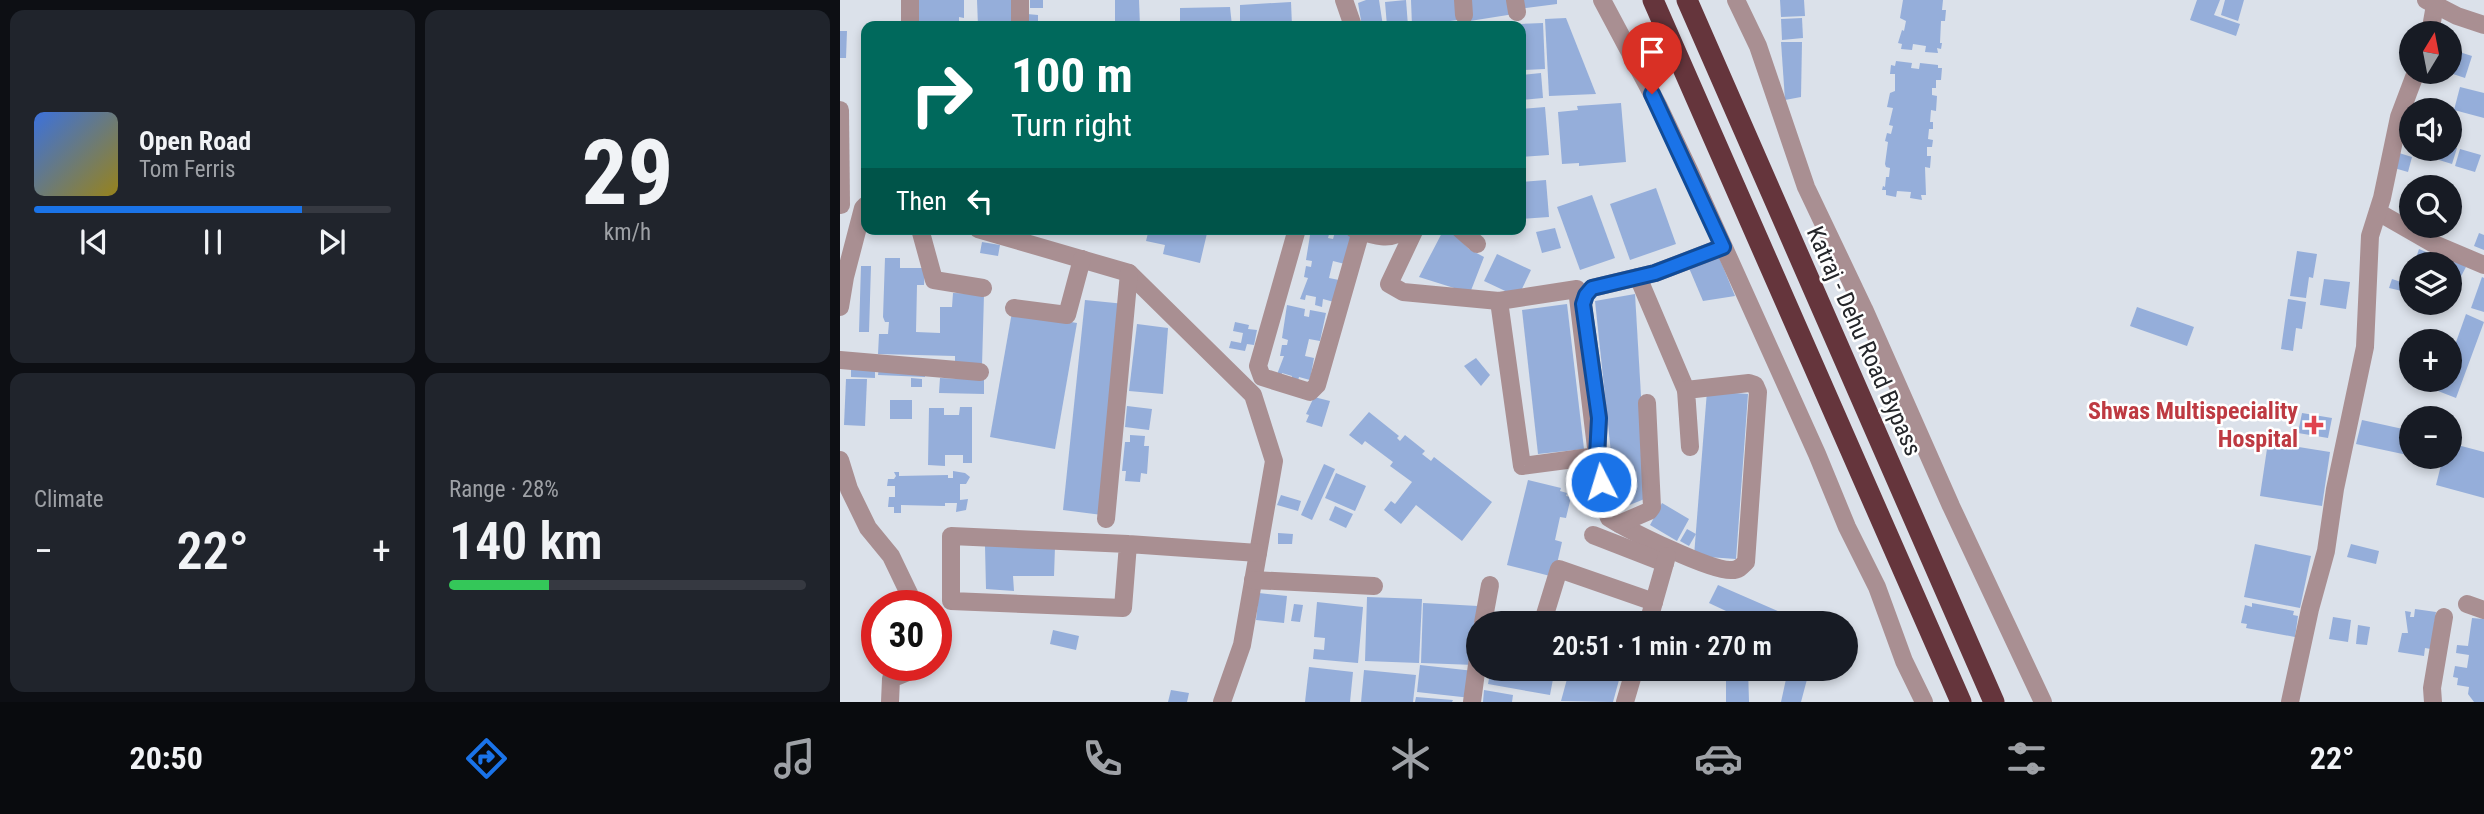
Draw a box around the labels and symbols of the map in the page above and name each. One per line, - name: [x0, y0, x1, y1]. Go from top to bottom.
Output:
- north arrow: [2399, 21, 2462, 84]
- pin: [1622, 22, 1682, 94]
- street label: Katraj - Dehu Road Bypass: [1801, 222, 1927, 460]
- place label: Shwas Multispeciality Hospital: [2088, 397, 2298, 453]
- marker: Shwas Multispeciality Hospital: [2304, 415, 2324, 435]
- position arrow: [1564, 445, 1638, 519]
- speed limit sign: 30: [861, 590, 952, 681]

